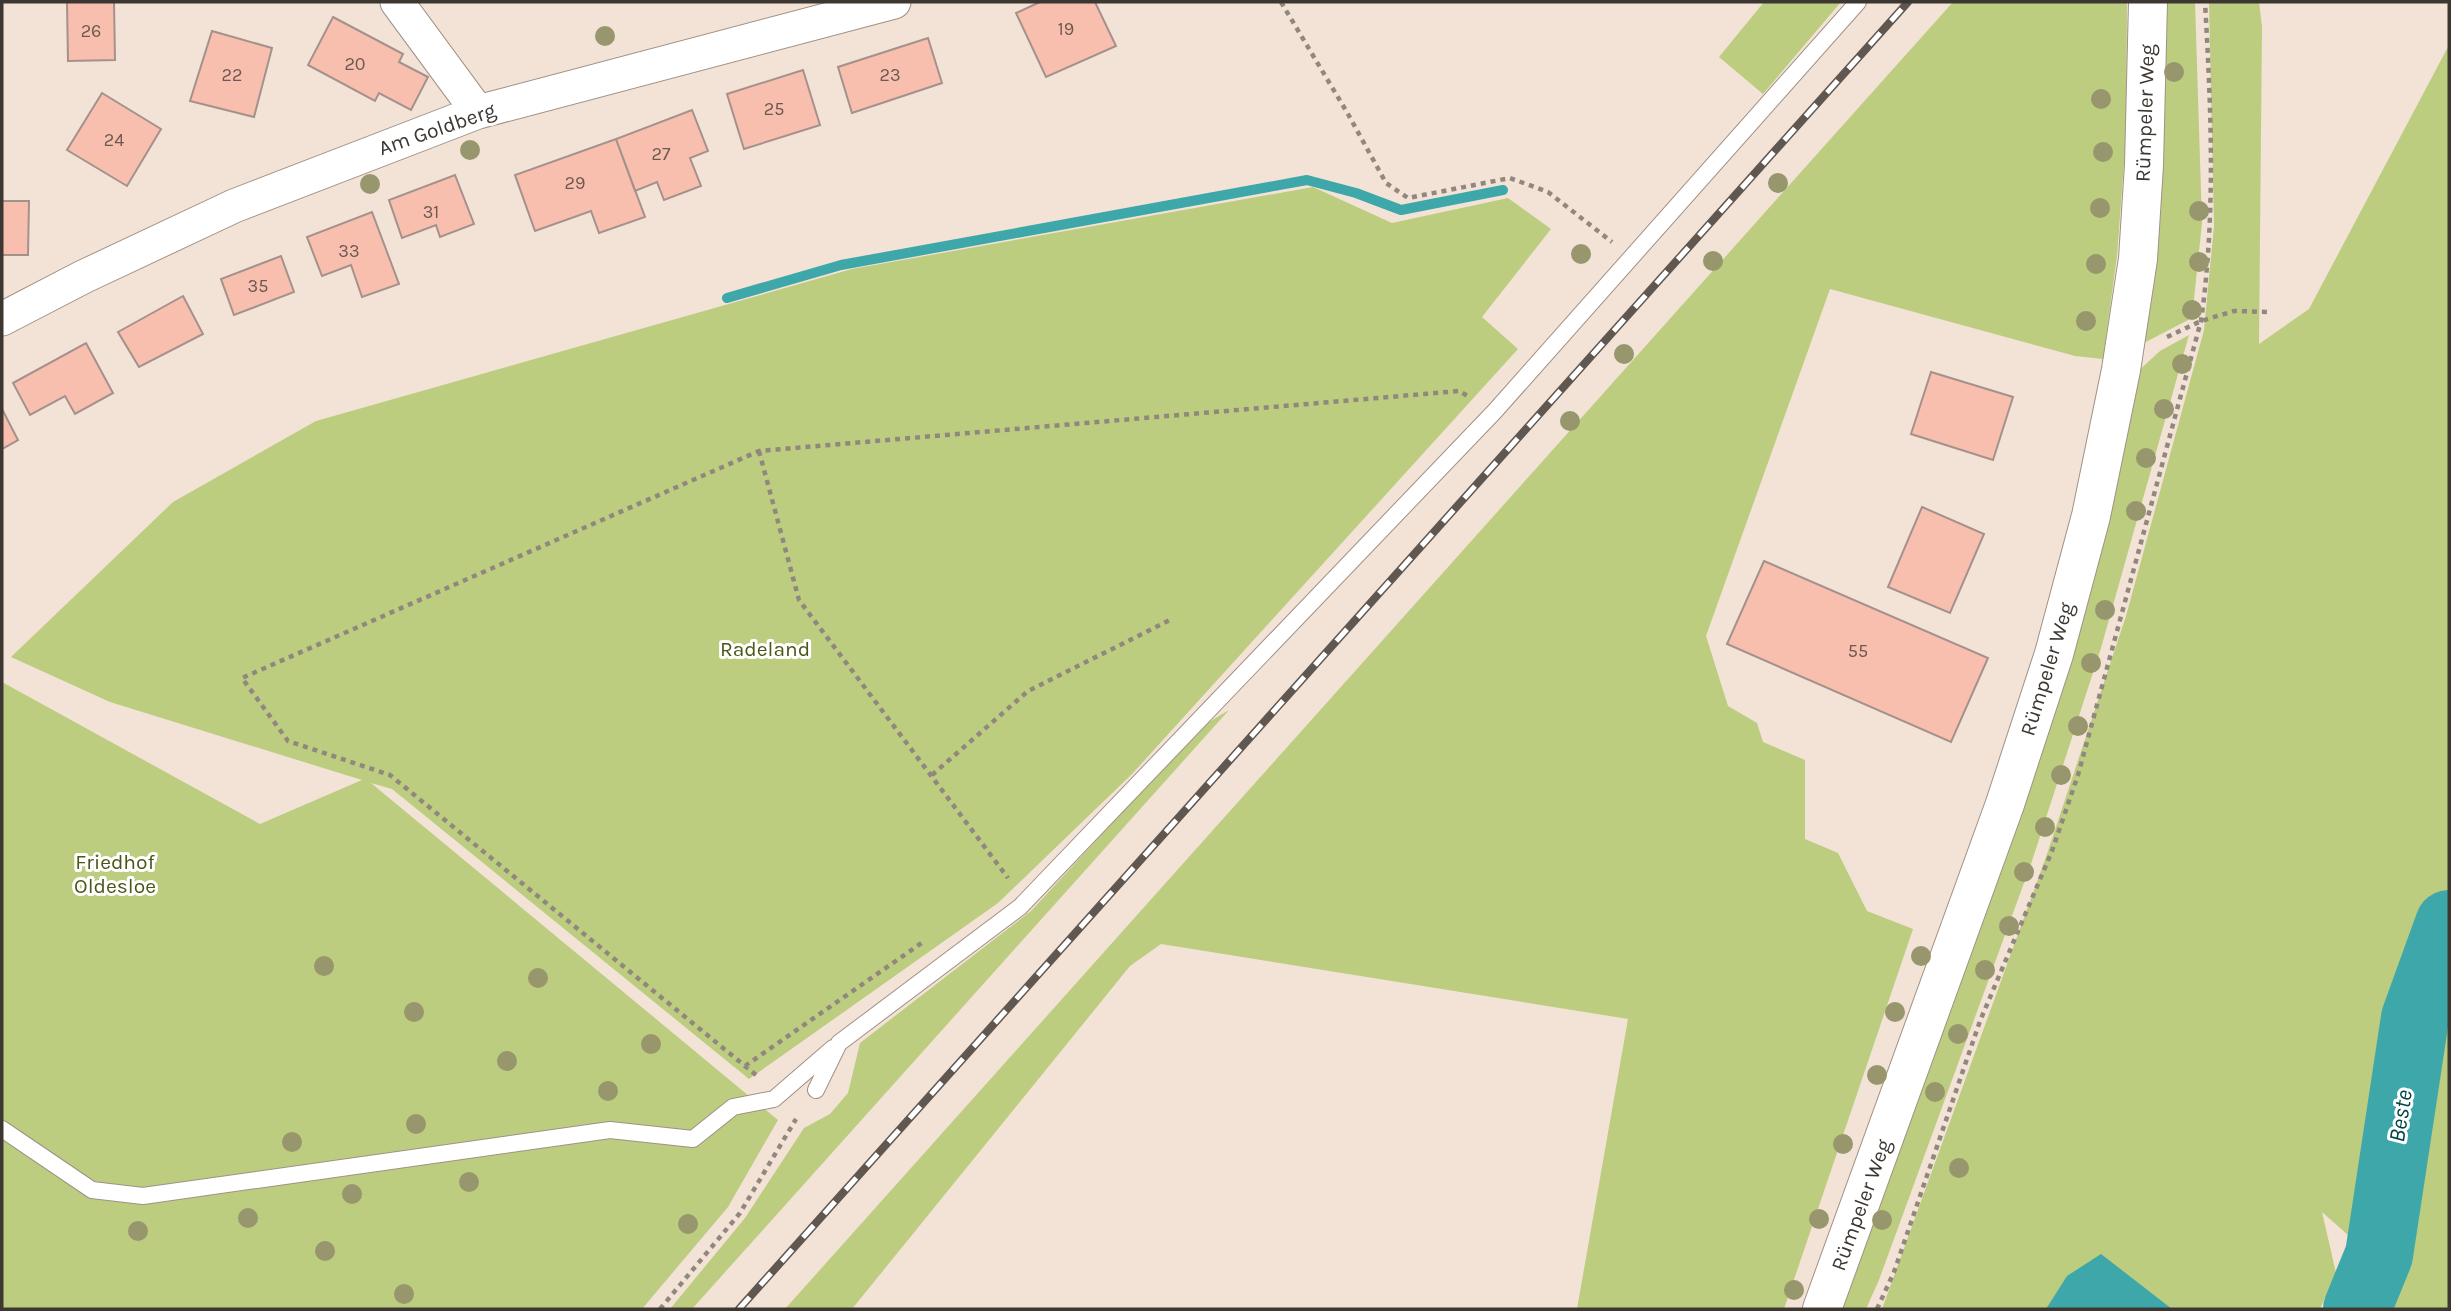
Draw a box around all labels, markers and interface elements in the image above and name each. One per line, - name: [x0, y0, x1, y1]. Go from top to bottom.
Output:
- house number: 19: [1058, 18, 1074, 40]
- house number: 26: [81, 20, 101, 42]
- street label: Rümpeler Weg: [2131, 43, 2159, 183]
- house number: 20: [344, 53, 366, 75]
- house number: 22: [222, 64, 242, 86]
- house number: 23: [879, 64, 901, 86]
- street label: Am Goldberg: [375, 98, 499, 160]
- house number: 25: [764, 98, 784, 120]
- house number: 24: [104, 129, 124, 151]
- house number: 27: [652, 143, 671, 165]
- house number: 29: [565, 172, 585, 194]
- house number: 31: [423, 201, 439, 223]
- house number: 33: [338, 240, 360, 262]
- house number: 35: [248, 275, 268, 297]
- street label: Rümpeler Weg: [2015, 599, 2079, 739]
- park label: Radeland: [720, 637, 810, 661]
- house number: 55: [1848, 640, 1868, 662]
- park label: Friedhof Oldesloe: [74, 850, 156, 898]
- water label: Beste: [2383, 1088, 2418, 1144]
- street label: Rümpeler Weg: [1826, 1136, 1896, 1274]

